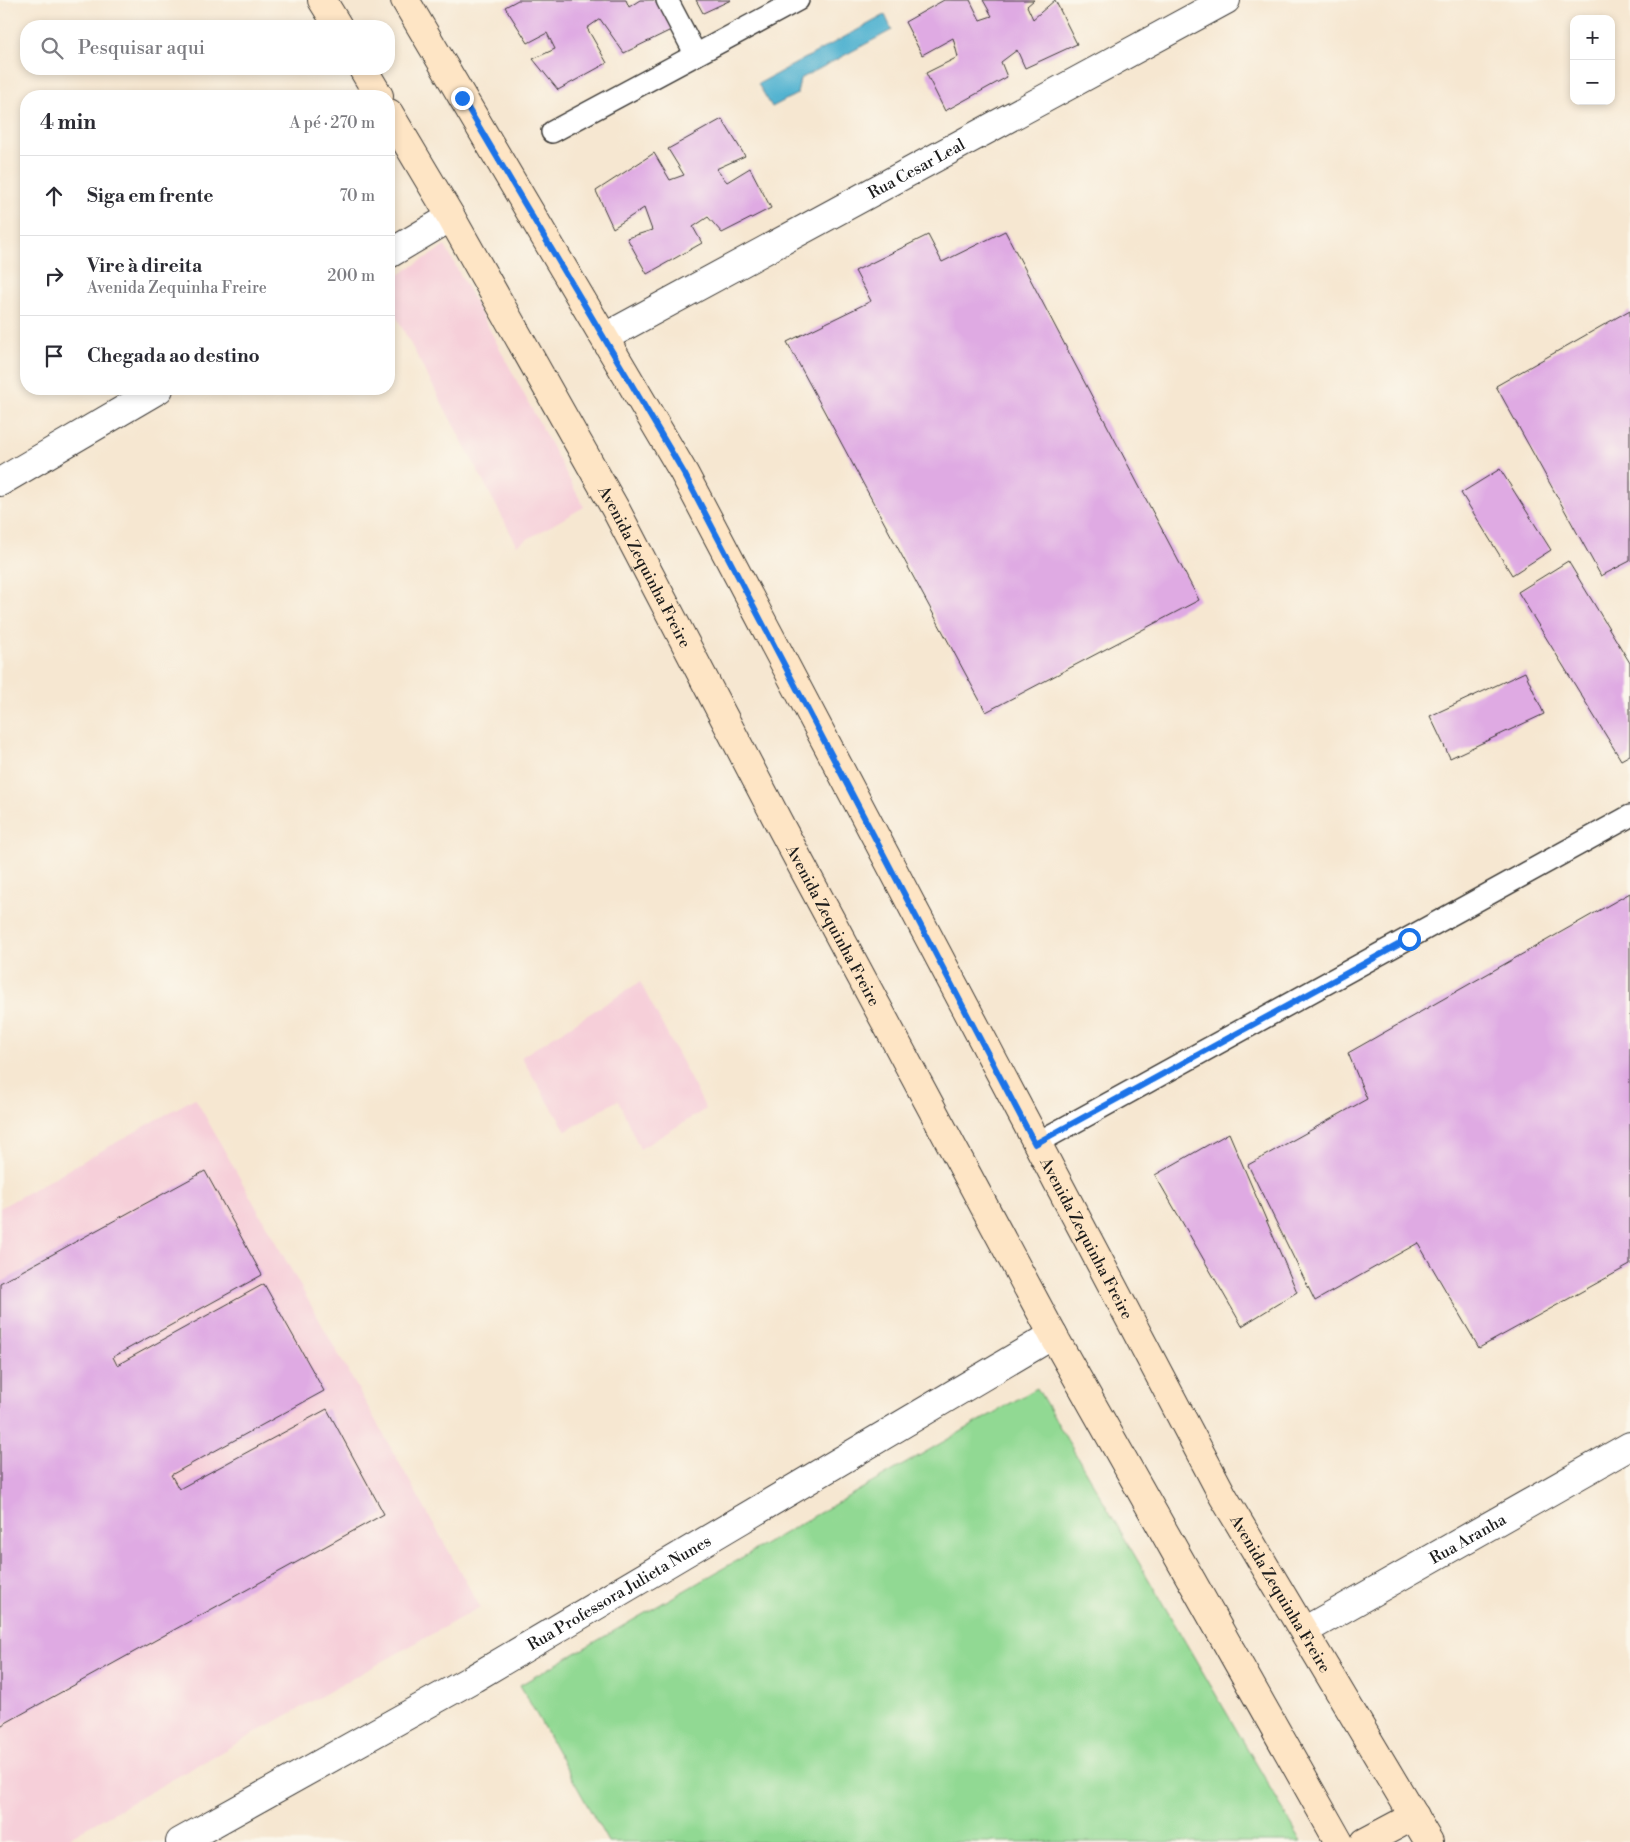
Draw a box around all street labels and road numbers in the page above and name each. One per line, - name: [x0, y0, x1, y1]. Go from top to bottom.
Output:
- street label: Rua Cesar Leal: [865, 134, 969, 203]
- street label: Avenida Zequinha Freire: [593, 482, 695, 651]
- street label: Avenida Zequinha Freire: [781, 841, 884, 1010]
- street label: Avenida Zequinha Freire: [1035, 1153, 1137, 1323]
- street label: Rua Aranha: [1426, 1509, 1511, 1569]
- street label: Avenida Zequinha Freire: [1225, 1511, 1335, 1677]
- street label: Rua Professora Julieta Nunes: [524, 1531, 715, 1655]

